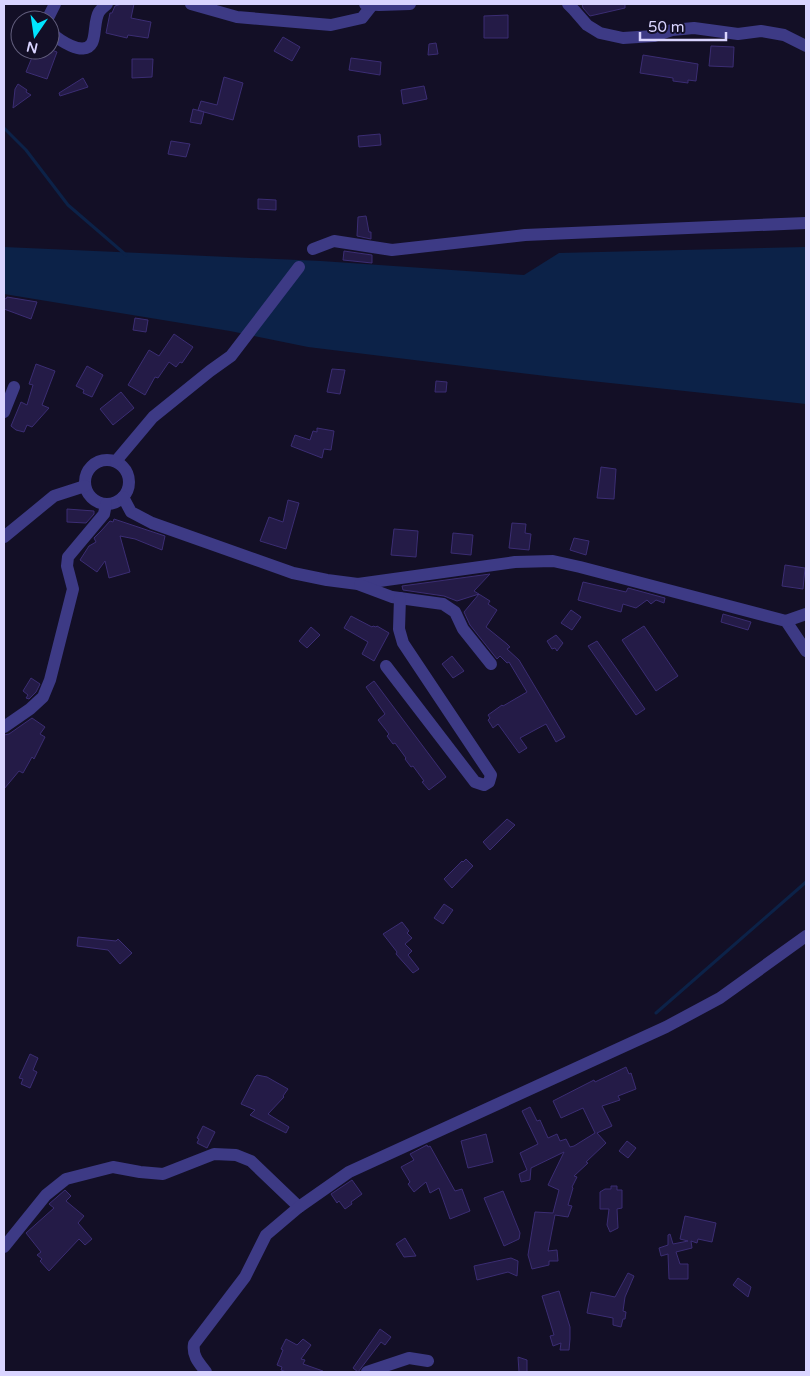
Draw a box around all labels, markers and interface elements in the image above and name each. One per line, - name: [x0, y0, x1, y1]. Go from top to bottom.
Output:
- north arrow: [10, 10, 60, 60]
- scale bar: [640, 10, 726, 42]
- text: 50 m: [648, 18, 685, 36]
- text: N: [25, 38, 40, 57]

